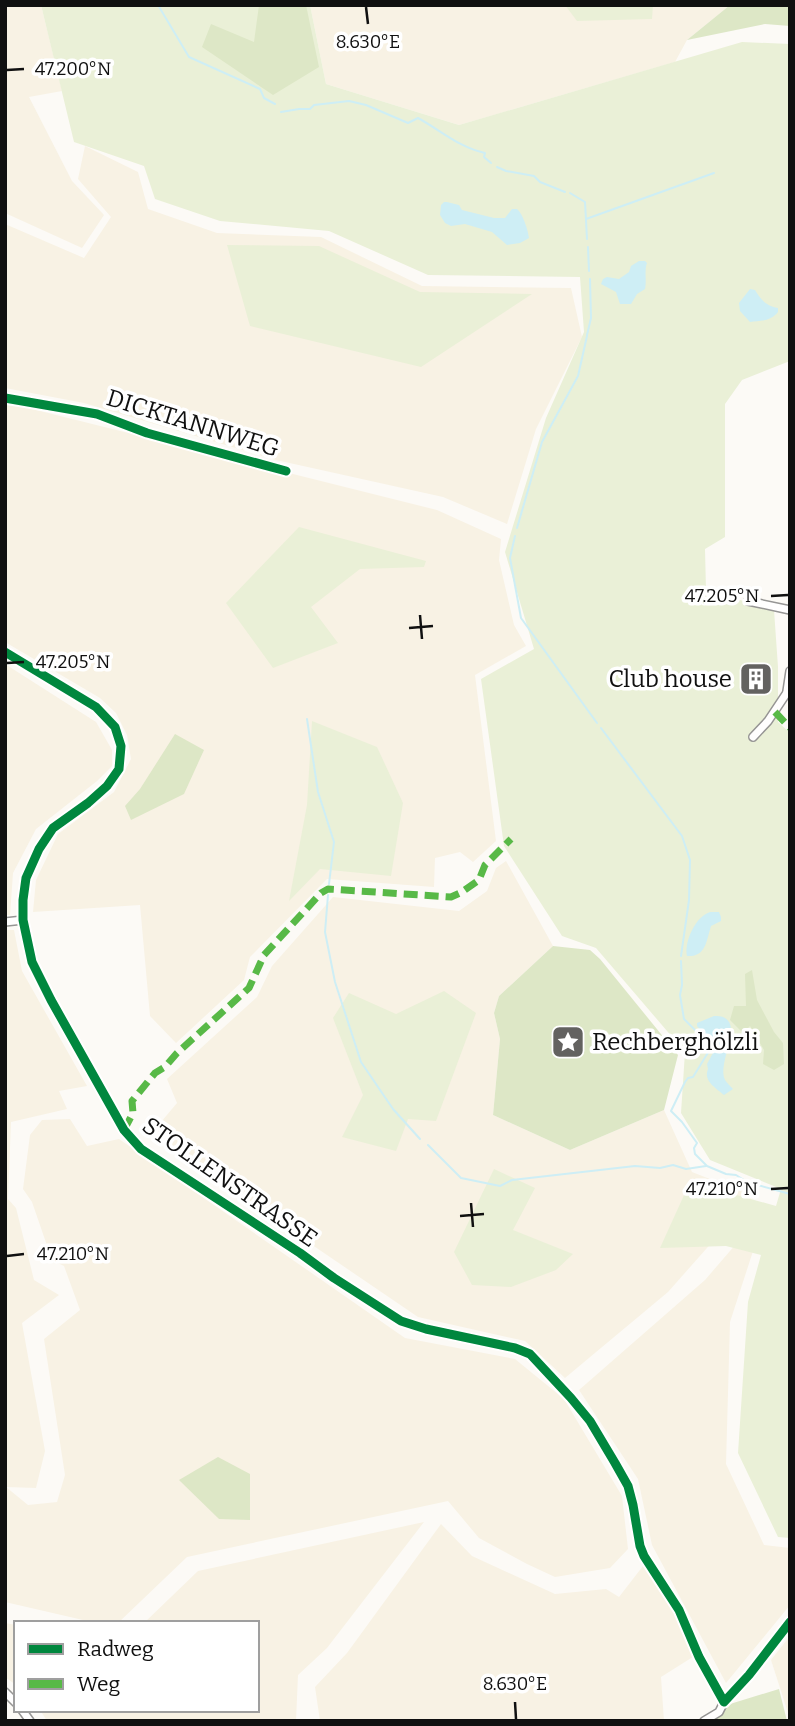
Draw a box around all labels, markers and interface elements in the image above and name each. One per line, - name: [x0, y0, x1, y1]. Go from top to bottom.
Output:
- text: 8.630°E: [336, 31, 400, 53]
- text: 47.200°N: [35, 58, 111, 80]
- street label: DICKTANNWEG: [103, 383, 283, 463]
- text: 47.205°N: [685, 585, 759, 607]
- text: 47.205°N: [36, 651, 110, 673]
- building icon: Club house: [737, 660, 775, 698]
- place label: Club house: [609, 665, 732, 693]
- place icon: Rechberghölzli: [549, 1023, 587, 1061]
- place label: Rechberghölzli: [592, 1028, 759, 1056]
- street label: STOLLENSTRASSE: [137, 1111, 323, 1253]
- text: 47.210°N: [686, 1178, 758, 1200]
- text: 47.210°N: [37, 1243, 109, 1265]
- legend: [14, 1621, 259, 1712]
- text: Radweg: [77, 1636, 154, 1662]
- text: Weg: [77, 1671, 120, 1697]
- text: 8.630°E: [483, 1673, 547, 1695]

